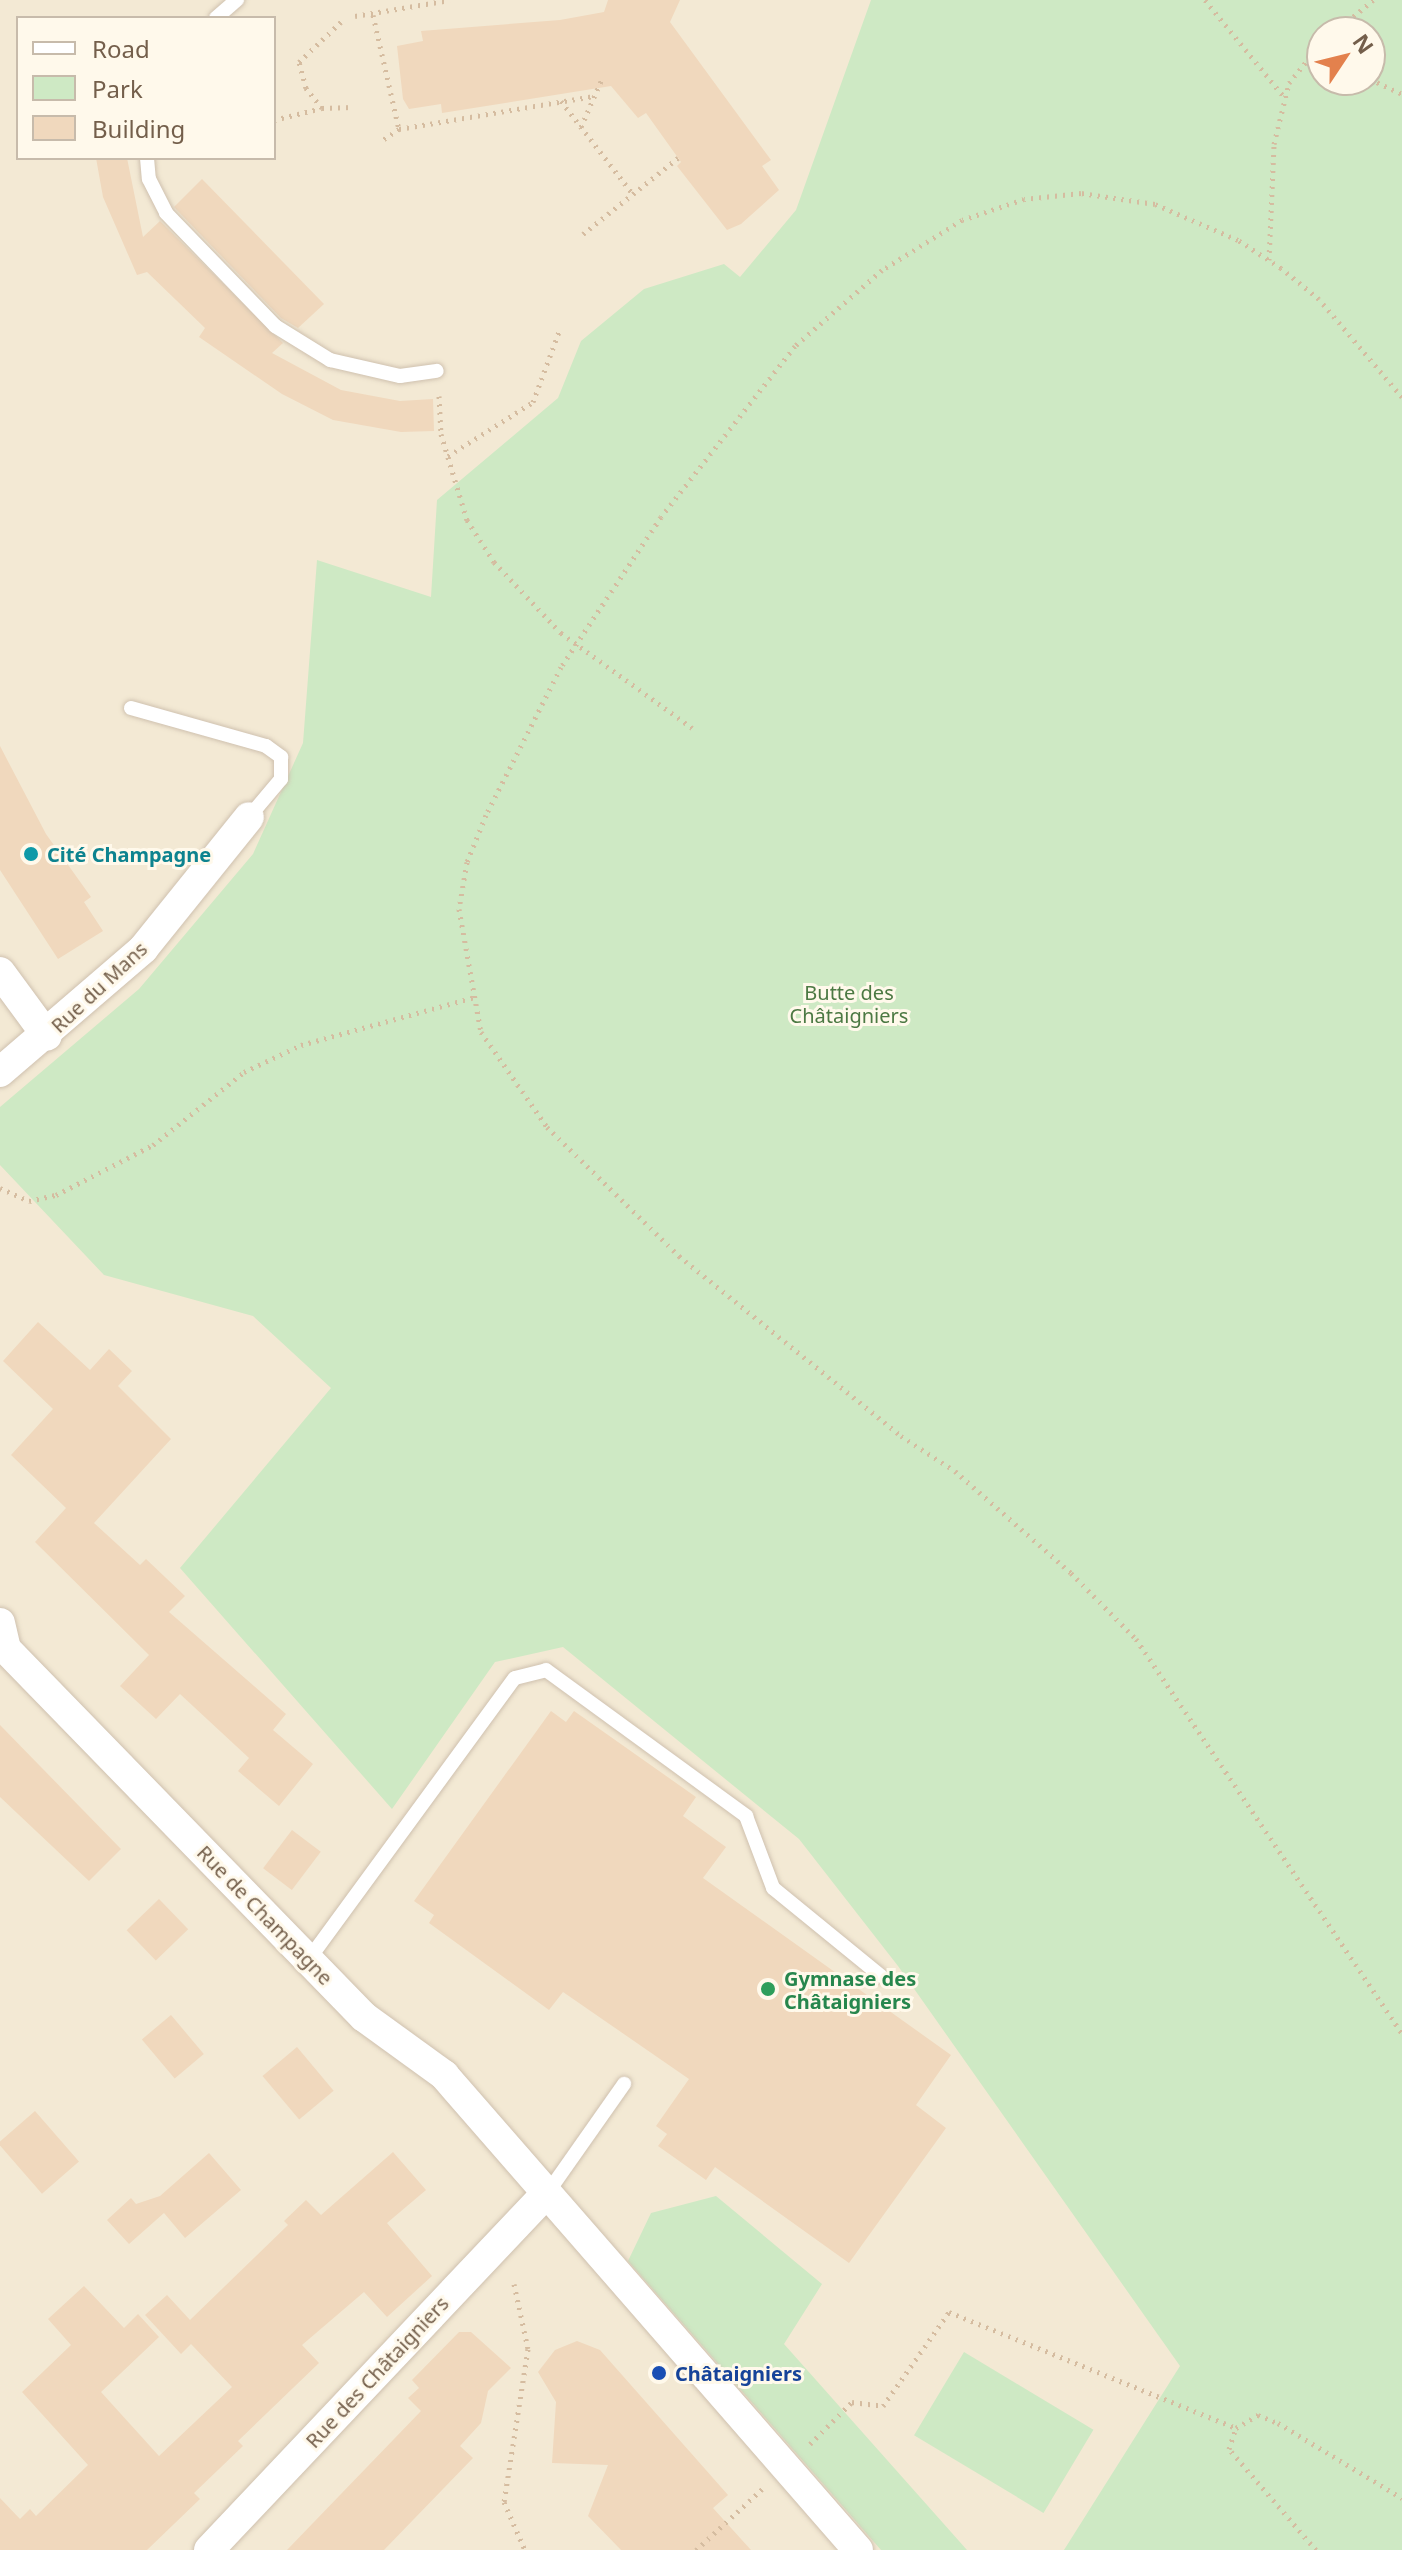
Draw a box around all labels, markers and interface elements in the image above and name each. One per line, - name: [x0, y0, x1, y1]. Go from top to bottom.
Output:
- legend: [16, 16, 276, 160]
- north arrow: [1306, 16, 1386, 96]
- text: N: [1347, 27, 1381, 59]
- text: Road: [92, 32, 150, 65]
- text: Park: [92, 72, 143, 105]
- text: Building: [92, 112, 185, 145]
- place label: Cité Champagne: [47, 842, 211, 866]
- marker: Cité Champagne: [22, 845, 40, 863]
- street label: Rue du Mans: [46, 936, 152, 1038]
- park label: Butte des Châtaigniers: [790, 981, 908, 1028]
- street label: Rue de Champagne: [192, 1840, 338, 1990]
- place label: Gymnase des Châtaigniers: [784, 1966, 916, 2013]
- marker: Gymnase des Châtaigniers: [759, 1980, 777, 1998]
- street label: Rue des Châtaigniers: [301, 2291, 453, 2453]
- place label: Châtaigniers: [675, 2361, 802, 2385]
- marker: Châtaigniers: [650, 2364, 668, 2382]

